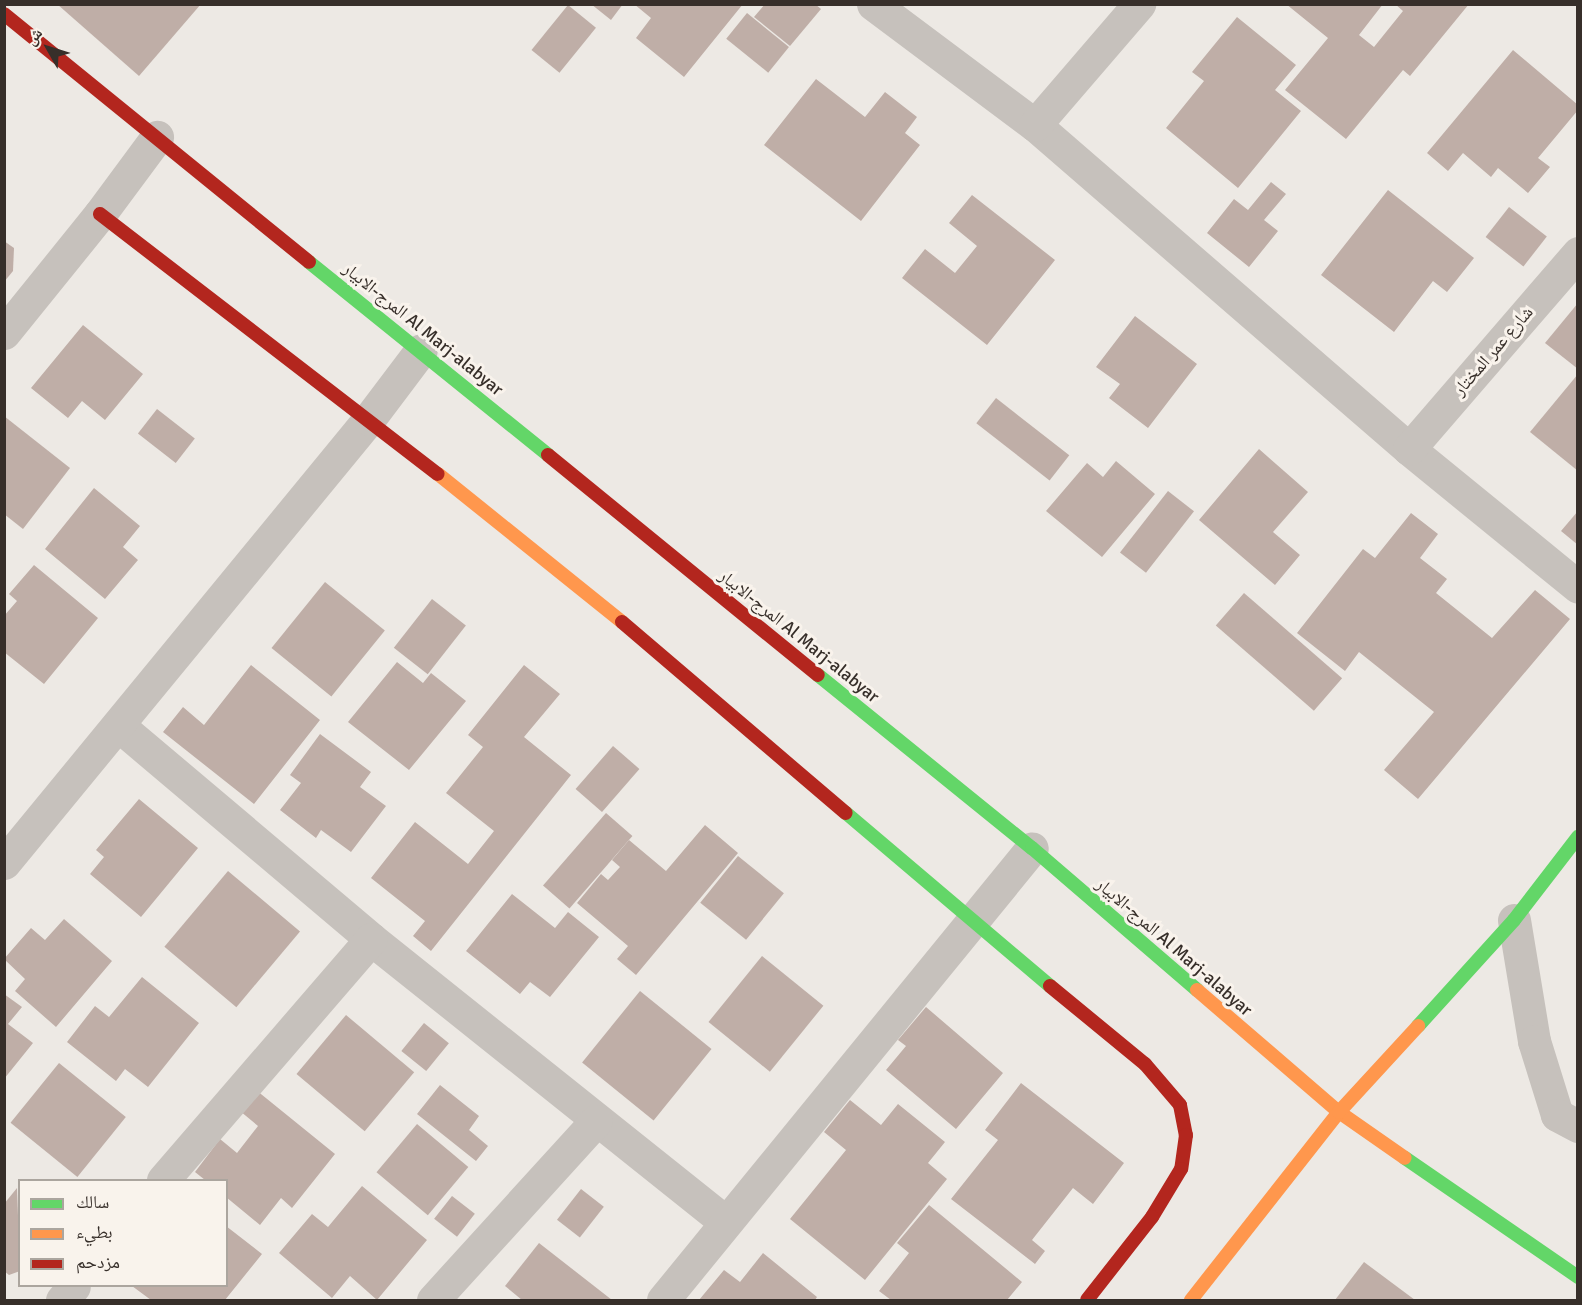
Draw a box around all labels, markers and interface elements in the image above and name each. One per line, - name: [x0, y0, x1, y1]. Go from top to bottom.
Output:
- north arrow: [18, 18, 78, 78]
- text: ش: [21, 24, 47, 50]
- street label: المرج-الابيار Al Marj-alabyar: [338, 258, 508, 400]
- street label: شارع عمر المختار: [1448, 302, 1538, 400]
- street label: المرج-الابيار Al Marj-alabyar: [714, 565, 884, 707]
- street label: المرج-الابيار Al Marj-alabyar: [1091, 873, 1257, 1021]
- legend: [18, 1179, 228, 1287]
- text: سالك: [76, 1191, 109, 1213]
- text: بطيء: [76, 1221, 113, 1243]
- text: مزدحم: [76, 1251, 120, 1273]

